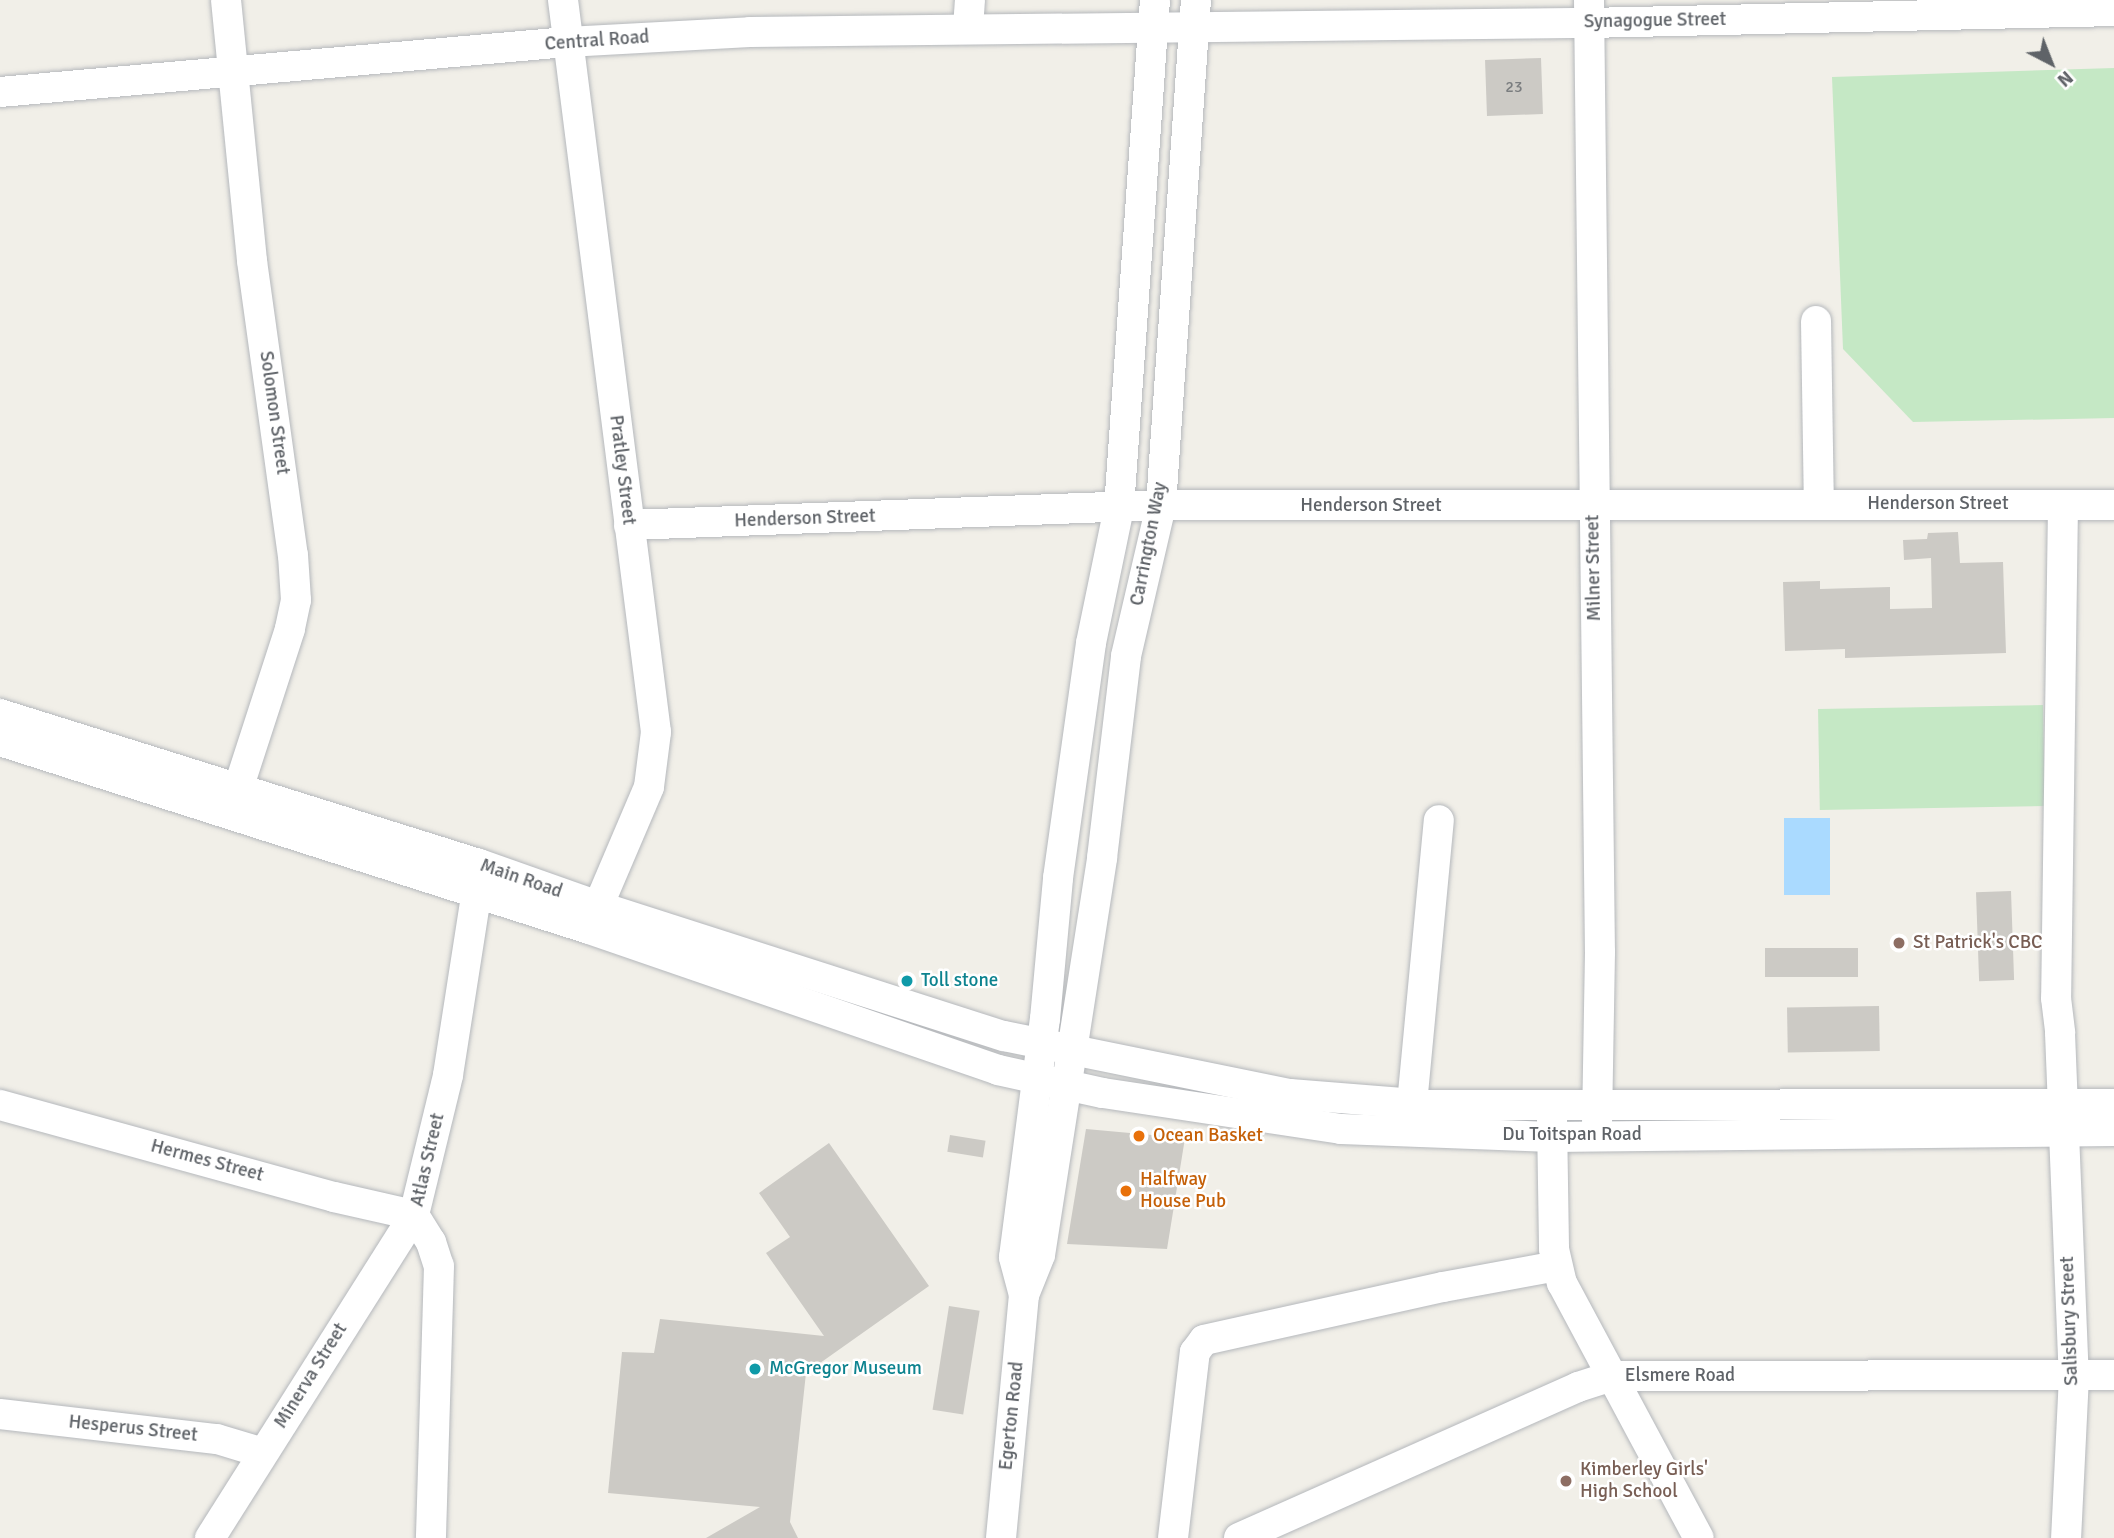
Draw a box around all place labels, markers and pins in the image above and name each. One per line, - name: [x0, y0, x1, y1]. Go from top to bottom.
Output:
- place label: St Patrick's CBC: [1913, 932, 2042, 954]
- marker: St Patrick's CBC: [1891, 935, 1907, 951]
- place label: Toll stone: [921, 970, 998, 992]
- marker: Toll stone: [899, 973, 915, 989]
- place label: Ocean Basket: [1153, 1125, 1263, 1147]
- marker: Ocean Basket: [1131, 1128, 1147, 1144]
- place label: Halfway House Pub: [1140, 1169, 1226, 1213]
- marker: Halfway House Pub: [1118, 1183, 1134, 1199]
- place label: McGregor Museum: [769, 1358, 922, 1380]
- marker: McGregor Museum: [747, 1361, 763, 1377]
- place label: Kimberley Girls' High School: [1580, 1459, 1708, 1503]
- marker: Kimberley Girls' High School: [1558, 1473, 1574, 1489]

